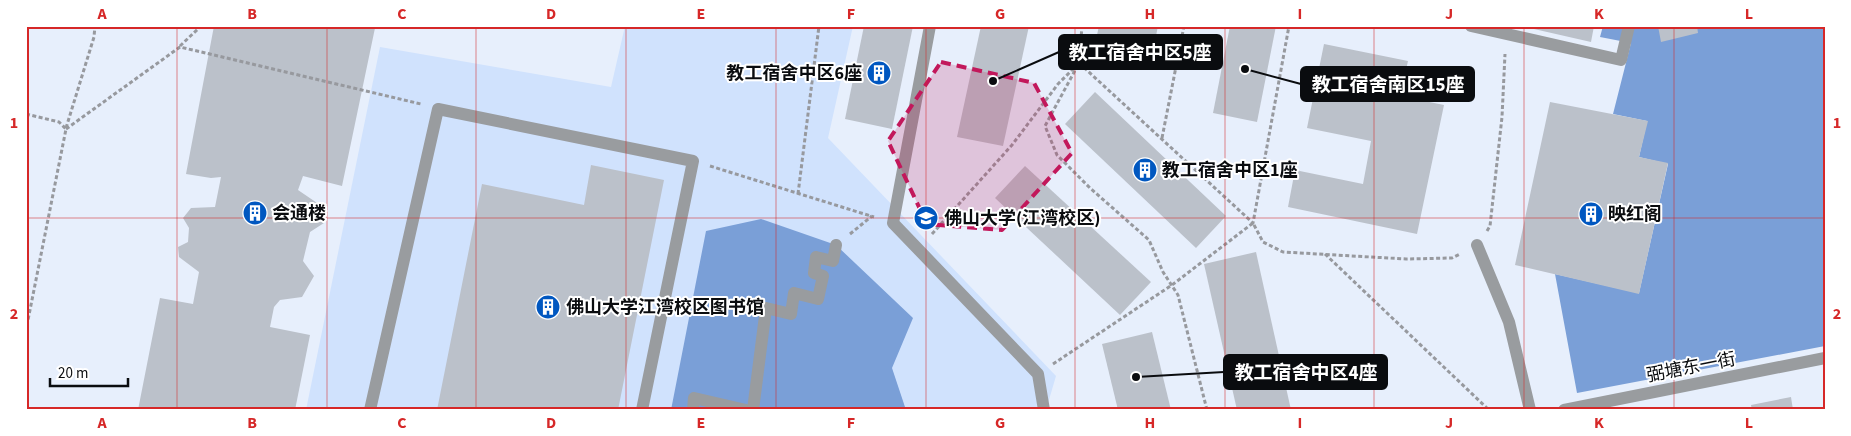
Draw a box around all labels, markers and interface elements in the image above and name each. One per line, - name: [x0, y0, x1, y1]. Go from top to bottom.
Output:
- text: A: [96, 3, 107, 25]
- text: B: [247, 3, 257, 25]
- text: C: [397, 3, 407, 25]
- text: D: [546, 3, 556, 25]
- text: E: [697, 3, 705, 25]
- text: F: [847, 3, 855, 25]
- text: G: [995, 3, 1005, 25]
- text: H: [1145, 3, 1155, 25]
- text: I: [1298, 3, 1302, 25]
- text: J: [1445, 3, 1453, 25]
- text: K: [1594, 3, 1604, 25]
- text: L: [1745, 3, 1753, 25]
- callout: 教工宿舍中区5座: [1059, 35, 1222, 69]
- text: 教工宿舍中区5座: [1068, 40, 1212, 67]
- building icon: 教工宿舍中区6座: [866, 60, 892, 86]
- place label: 教工宿舍中区6座: [726, 61, 862, 86]
- callout: 教工宿舍南区15座: [1301, 67, 1474, 101]
- text: 教工宿舍南区15座: [1311, 72, 1465, 99]
- text: 1: [10, 112, 18, 134]
- text: 1: [1833, 112, 1841, 134]
- building icon: 教工宿舍中区1座: [1132, 157, 1158, 183]
- place label: 教工宿舍中区1座: [1162, 158, 1298, 183]
- building icon: 会通楼: [242, 200, 268, 226]
- place label: 会通楼: [272, 201, 326, 226]
- building icon: 映红阁: [1578, 201, 1604, 227]
- place label: 映红阁: [1608, 202, 1662, 227]
- school or university icon: 佛山大学(江湾校区): [913, 205, 939, 231]
- place label: 佛山大学(江湾校区): [944, 206, 1100, 231]
- building icon: 佛山大学江湾校区图书馆: [535, 294, 561, 320]
- place label: 佛山大学江湾校区图书馆: [566, 295, 764, 320]
- text: 2: [10, 303, 18, 325]
- text: 2: [1833, 303, 1841, 325]
- street label: 弼塘东一街: [1645, 347, 1738, 388]
- callout: 教工宿舍中区4座: [1224, 355, 1387, 389]
- scale bar: [50, 356, 128, 388]
- text: 教工宿舍中区4座: [1234, 360, 1378, 387]
- text: 20 m: [58, 363, 88, 384]
- text: A: [96, 412, 107, 434]
- text: B: [247, 412, 257, 434]
- text: C: [397, 412, 407, 434]
- text: D: [546, 412, 556, 434]
- text: E: [697, 412, 705, 434]
- text: F: [847, 412, 855, 434]
- text: G: [995, 412, 1005, 434]
- text: H: [1145, 412, 1155, 434]
- text: I: [1298, 412, 1302, 434]
- text: J: [1445, 412, 1453, 434]
- text: K: [1594, 412, 1604, 434]
- text: L: [1745, 412, 1753, 434]

